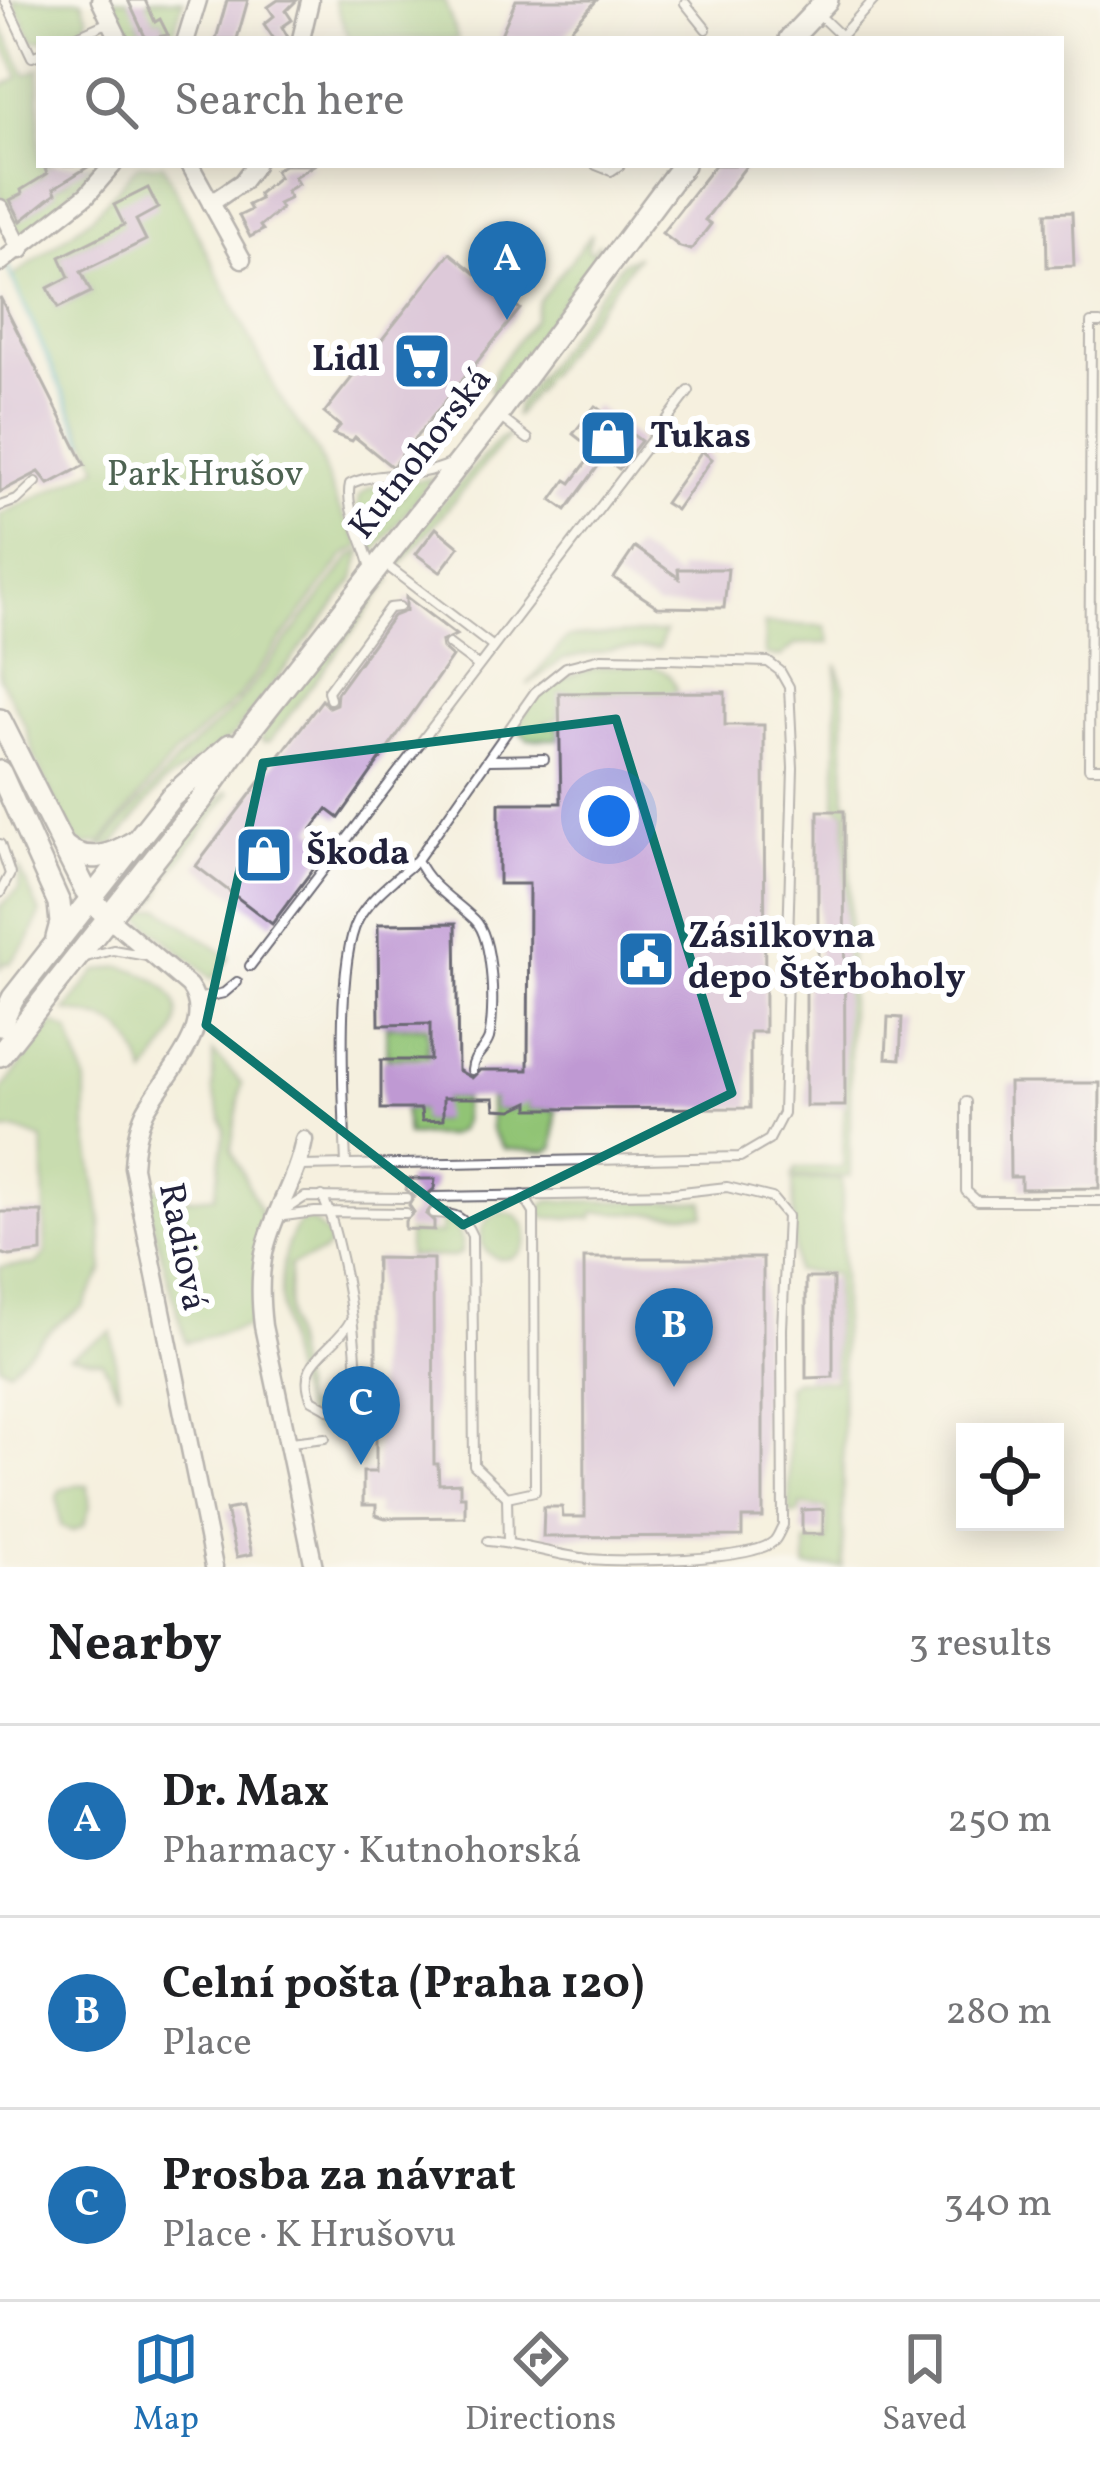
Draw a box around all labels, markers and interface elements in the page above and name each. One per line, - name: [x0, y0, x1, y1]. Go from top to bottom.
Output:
- search box: [36, 36, 1064, 168]
- icon: search: [78, 69, 144, 135]
- text: Search here: [174, 71, 405, 134]
- pin: A: [468, 221, 546, 320]
- supermarket icon: Lidl: [391, 330, 453, 392]
- place label: Lidl: [312, 336, 380, 386]
- street label: Kutnohorská: [339, 357, 505, 551]
- shop icon: Tukas: [577, 407, 639, 469]
- place label: Tukas: [650, 413, 751, 463]
- park label: Park Hrušov: [107, 451, 303, 501]
- your location: [579, 786, 639, 846]
- shop icon: Škoda: [233, 824, 295, 886]
- place label: Škoda: [306, 830, 410, 880]
- place label: Zásilkovna depo Štěrboholy: [688, 913, 966, 1004]
- public building icon: Zásilkovna depo Štěrboholy: [615, 928, 677, 990]
- street label: Radiová: [144, 1179, 218, 1315]
- pin: B: [635, 1288, 713, 1387]
- pin: C: [322, 1366, 400, 1465]
- map controls: [956, 1423, 1064, 1531]
- button: locate: [956, 1423, 1064, 1531]
- text: Nearby: [48, 1610, 222, 1681]
- text: 3 results: [909, 1618, 1052, 1672]
- text: Dr. Max: [162, 1762, 329, 1825]
- text: A: [73, 1794, 101, 1848]
- text: 250 m: [947, 1794, 1052, 1848]
- text: Pharmacy · Kutnohorská: [162, 1825, 582, 1879]
- text: Celní pošta (Praha 120): [162, 1954, 644, 2017]
- text: B: [74, 1986, 100, 2040]
- text: 280 m: [945, 1986, 1052, 2040]
- text: Place: [162, 2017, 252, 2071]
- text: Prosba za návrat: [162, 2146, 516, 2209]
- text: C: [74, 2178, 100, 2232]
- text: 340 m: [944, 2178, 1052, 2232]
- text: Place · K Hrušovu: [162, 2209, 457, 2263]
- tab: Map: [133, 2326, 199, 2444]
- tab: Directions: [465, 2326, 616, 2444]
- tab: Saved: [882, 2326, 967, 2444]

